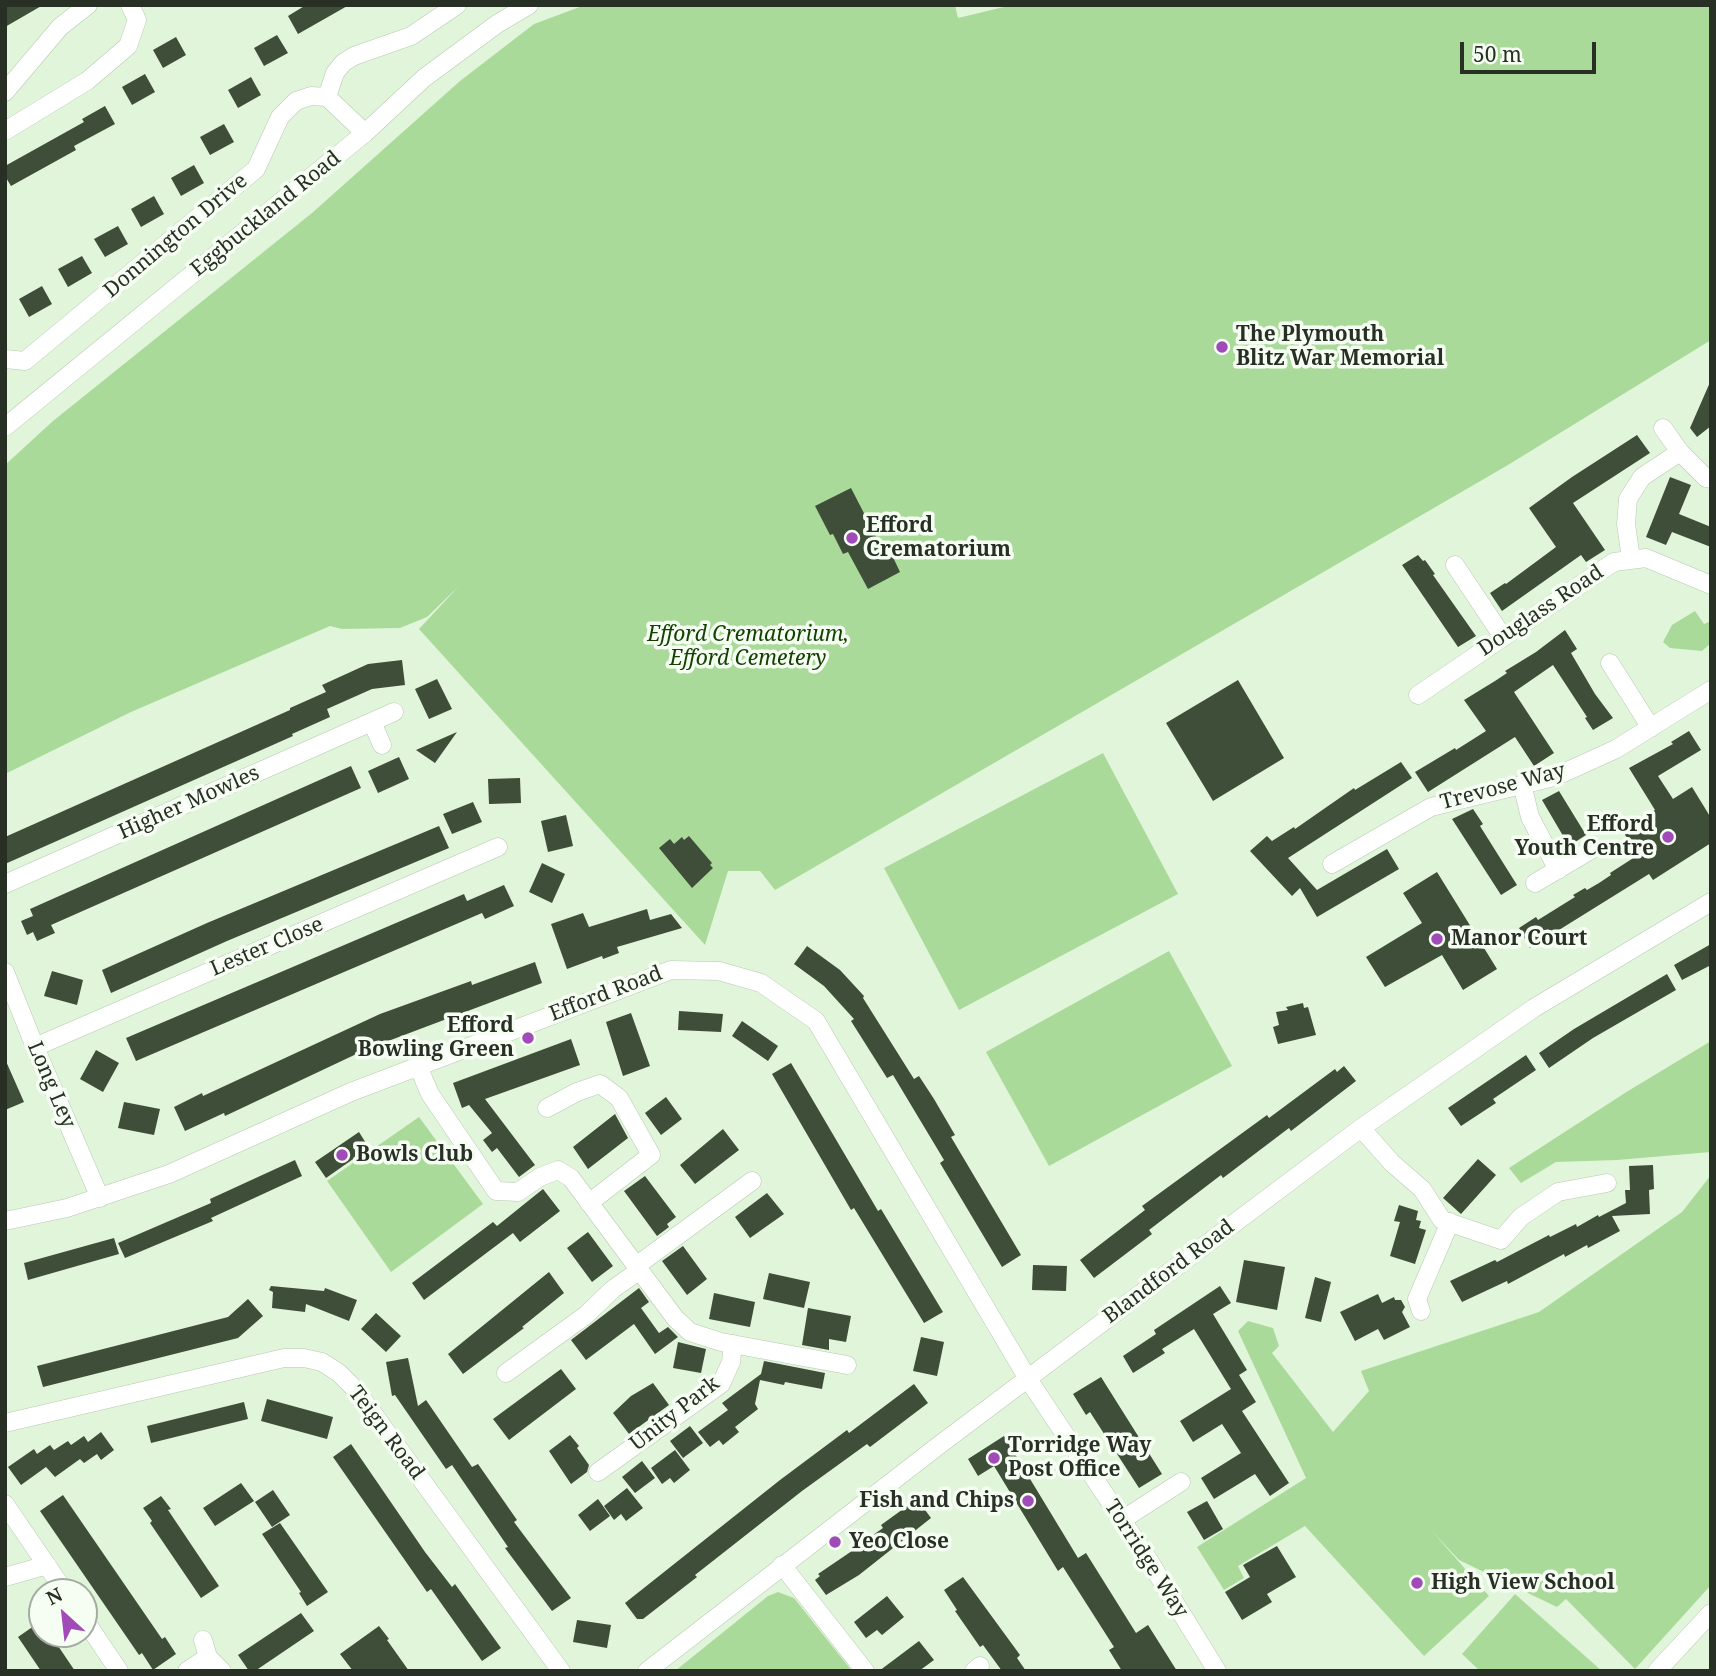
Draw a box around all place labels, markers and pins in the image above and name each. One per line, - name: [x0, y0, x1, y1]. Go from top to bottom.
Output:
- place label: The Plymouth Blitz War Memorial: [1236, 322, 1444, 372]
- marker: The Plymouth Blitz War Memorial: [1214, 339, 1230, 355]
- place label: Efford Crematorium: [866, 513, 1011, 563]
- marker: Efford Crematorium: [844, 530, 860, 546]
- place label: Efford Youth Centre: [1514, 812, 1654, 862]
- marker: Efford Youth Centre: [1660, 829, 1676, 845]
- place label: Manor Court: [1451, 926, 1587, 952]
- marker: Manor Court: [1429, 931, 1445, 947]
- place label: Efford Bowling Green: [358, 1013, 514, 1063]
- marker: Efford Bowling Green: [520, 1030, 536, 1046]
- place label: Bowls Club: [356, 1142, 473, 1168]
- marker: Bowls Club: [334, 1147, 350, 1163]
- place label: Torridge Way Post Office: [1008, 1433, 1151, 1483]
- marker: Torridge Way Post Office: [986, 1450, 1002, 1466]
- place label: Fish and Chips: [859, 1488, 1014, 1514]
- marker: Fish and Chips: [1020, 1493, 1036, 1509]
- place label: Yeo Close: [849, 1529, 949, 1555]
- marker: Yeo Close: [827, 1534, 843, 1550]
- place label: High View School: [1431, 1570, 1615, 1596]
- marker: High View School: [1409, 1575, 1425, 1591]

